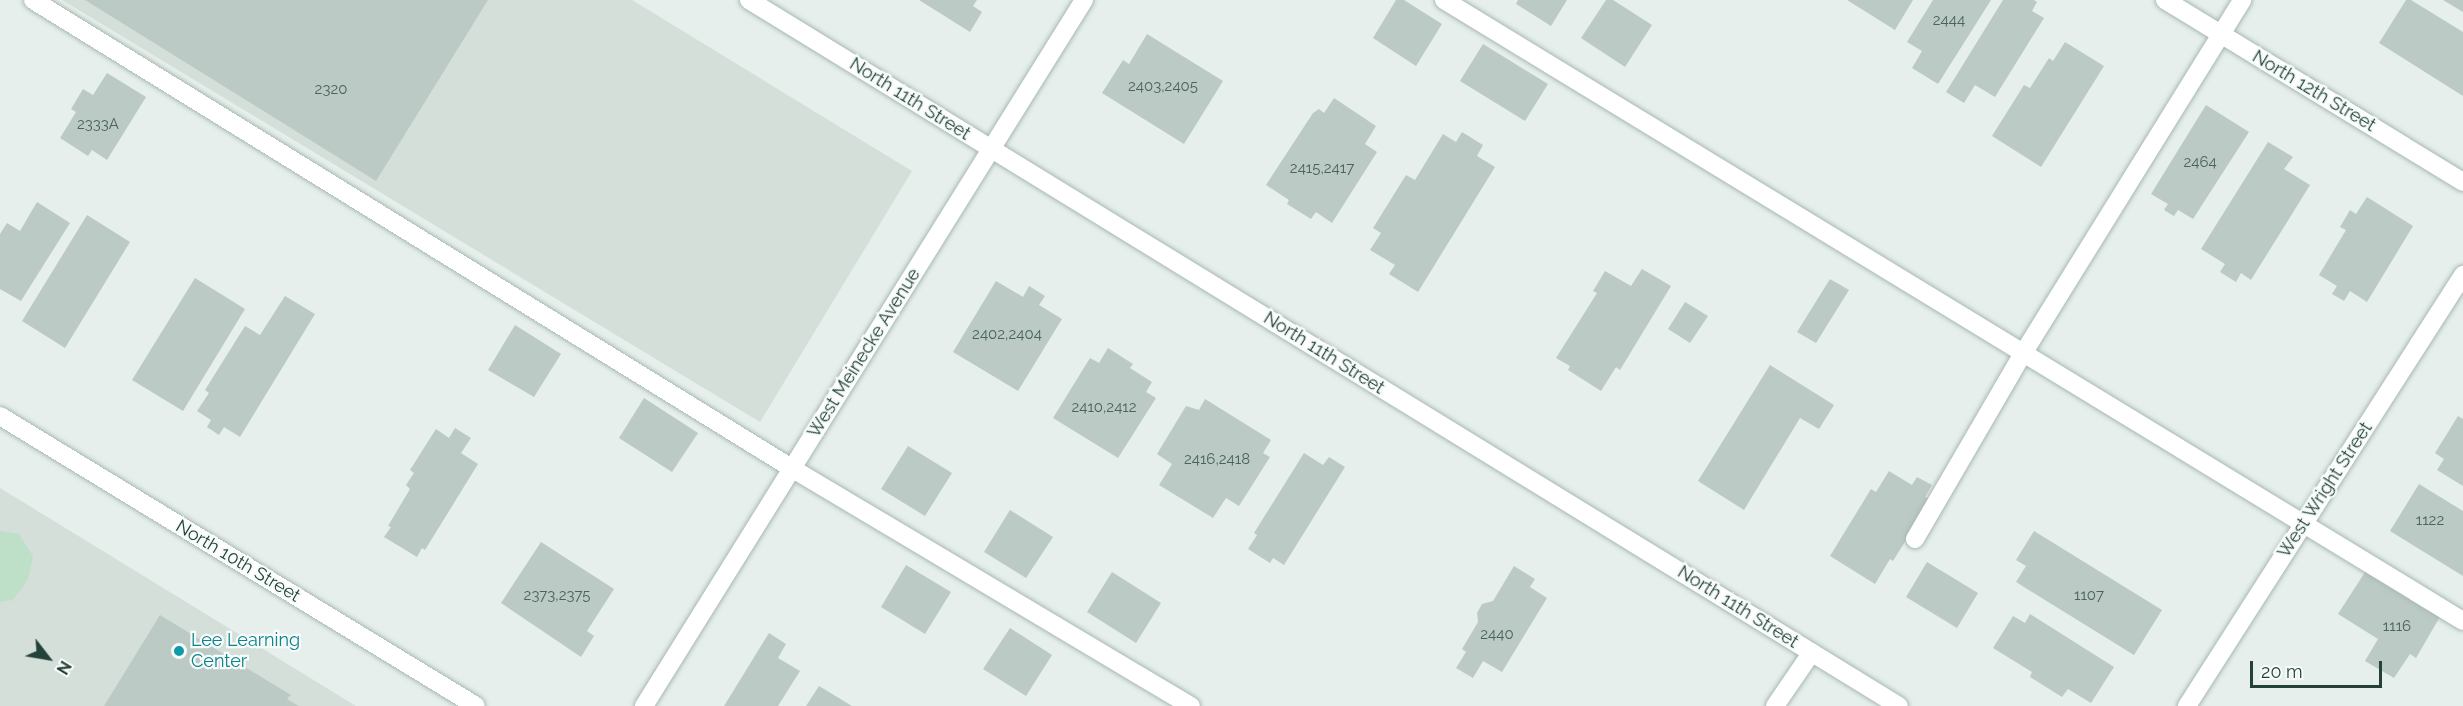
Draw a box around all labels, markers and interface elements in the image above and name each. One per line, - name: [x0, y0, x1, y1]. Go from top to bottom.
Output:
- house number: 2444: [1933, 12, 1965, 30]
- street label: North 12th Street: [2248, 46, 2380, 136]
- street label: North 11th Street: [846, 53, 974, 145]
- house number: 2403,2405: [1128, 78, 1198, 96]
- house number: 2320: [315, 81, 347, 99]
- house number: 2333A: [77, 116, 119, 134]
- house number: 2464: [2183, 154, 2217, 172]
- house number: 2415,2417: [1290, 160, 1354, 178]
- street label: West Meinecke Avenue: [803, 264, 925, 442]
- street label: North 11th Street: [1260, 307, 1388, 399]
- house number: 2402,2404: [972, 326, 1042, 344]
- house number: 2410,2412: [1071, 399, 1137, 417]
- street label: West Wright Street: [2273, 418, 2377, 562]
- house number: 2416,2418: [1184, 451, 1250, 469]
- house number: 1122: [2416, 512, 2444, 530]
- street label: North 10th Street: [172, 515, 304, 607]
- street label: North 11th Street: [1674, 561, 1802, 653]
- house number: 2373,2375: [524, 587, 590, 605]
- house number: 1107: [2074, 587, 2104, 605]
- house number: 1116: [2383, 618, 2411, 636]
- house number: 2440: [1480, 626, 1514, 644]
- north arrow: [18, 628, 78, 688]
- place label: Lee Learning Center: [191, 630, 300, 672]
- marker: Lee Learning Center: [172, 644, 186, 658]
- scale bar: [2253, 649, 2385, 687]
- text: N: [53, 657, 75, 678]
- text: 20 m: [2261, 661, 2303, 682]

